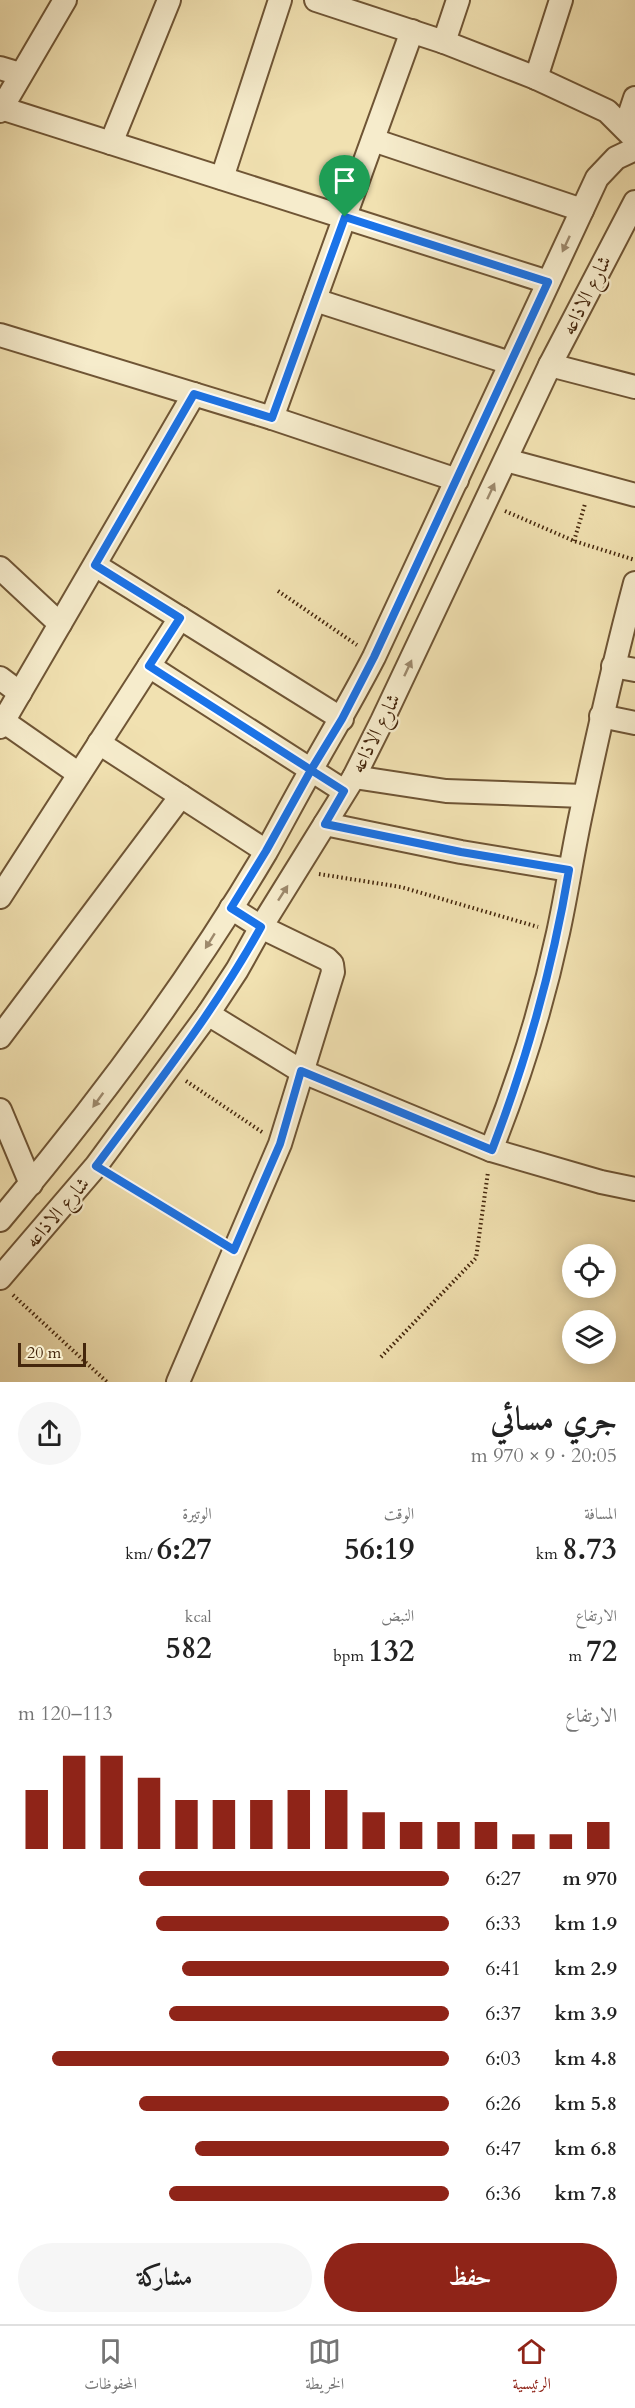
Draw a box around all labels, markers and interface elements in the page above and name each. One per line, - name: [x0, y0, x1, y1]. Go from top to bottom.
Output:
- pin: [319, 155, 370, 217]
- icon: arrive: [328, 164, 361, 197]
- one-way arrow: [561, 236, 570, 253]
- street label: شارع الاذاعه: [555, 251, 622, 341]
- one-way arrow: [486, 483, 495, 500]
- one-way arrow: [403, 659, 412, 676]
- street label: شارع الاذاعه: [344, 689, 411, 779]
- one-way arrow: [277, 885, 288, 901]
- one-way arrow: [204, 932, 216, 948]
- one-way arrow: [93, 1093, 105, 1108]
- street label: شارع الاذاعه: [19, 1171, 99, 1256]
- map controls: [562, 1244, 616, 1364]
- button: locate: [562, 1244, 616, 1298]
- button: layers: [562, 1310, 616, 1364]
- scale bar: [18, 1340, 86, 1368]
- text: 20 m: [27, 1342, 61, 1364]
- text: جري مسائي: [491, 1397, 617, 1442]
- button: share: [18, 1402, 81, 1465]
- text: 20:05 · 9 × 970 m: [471, 1442, 617, 1469]
- text: الوتيرة: [182, 1503, 212, 1525]
- text: الوقت: [384, 1503, 414, 1525]
- text: المسافة: [584, 1503, 617, 1525]
- text: 6:27: [157, 1529, 212, 1570]
- text: 56:19: [344, 1529, 414, 1570]
- text: 8.73: [562, 1529, 617, 1570]
- text: /km: [125, 1543, 157, 1565]
- text: km: [536, 1543, 562, 1565]
- text: النبض: [381, 1605, 414, 1627]
- text: الارتفاع: [575, 1605, 617, 1627]
- text: kcal: [185, 1606, 212, 1628]
- text: 582: [166, 1628, 212, 1669]
- text: 132: [368, 1631, 414, 1672]
- text: 72: [586, 1631, 617, 1672]
- text: bpm: [333, 1645, 368, 1667]
- text: m: [568, 1645, 586, 1667]
- text: 113–120 m: [18, 1700, 113, 1727]
- text: الارتفاع: [565, 1702, 617, 1729]
- text: 6:27: [485, 1865, 521, 1892]
- text: 970 m: [562, 1865, 617, 1892]
- text: 6:33: [485, 1910, 521, 1937]
- text: 1.9 km: [554, 1910, 617, 1937]
- text: 6:41: [485, 1955, 521, 1982]
- text: 2.9 km: [554, 1955, 617, 1982]
- text: 6:37: [485, 2000, 521, 2027]
- text: 3.9 km: [554, 2000, 617, 2027]
- text: 6:03: [485, 2045, 521, 2072]
- text: 4.8 km: [554, 2045, 617, 2072]
- text: 6:26: [485, 2090, 521, 2117]
- text: 5.8 km: [554, 2090, 617, 2117]
- text: 6:47: [485, 2135, 521, 2162]
- text: 6.8 km: [554, 2135, 617, 2162]
- text: 6:36: [485, 2180, 521, 2207]
- text: 7.8 km: [554, 2180, 617, 2207]
- button: مشاركة: [18, 2243, 312, 2312]
- button: حفظ: [324, 2243, 617, 2312]
- tab: المحفوظات: [84, 2335, 137, 2399]
- tab: الخريطة: [305, 2335, 344, 2399]
- tab: الرئيسية: [512, 2335, 551, 2399]

